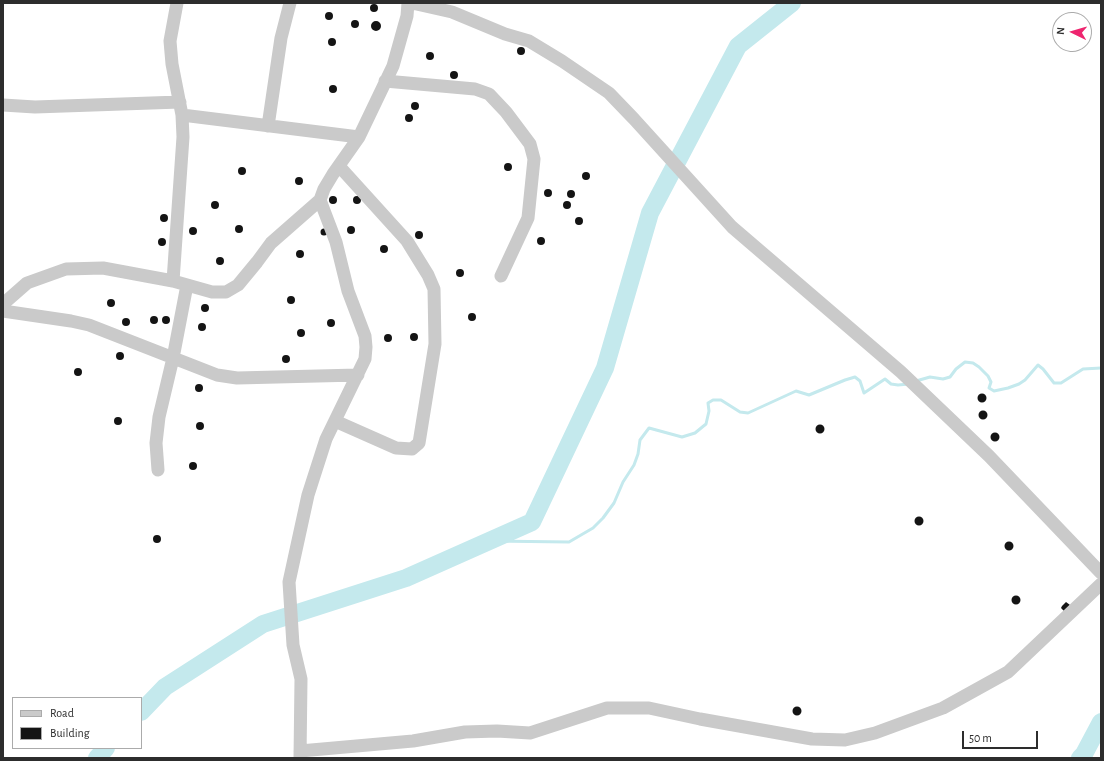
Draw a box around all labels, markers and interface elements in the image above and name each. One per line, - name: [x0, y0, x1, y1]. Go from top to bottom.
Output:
- north arrow: [1052, 12, 1092, 52]
- text: N: [1055, 27, 1066, 35]
- legend: [12, 697, 142, 749]
- text: Road: [50, 707, 74, 719]
- scale bar: [964, 723, 1040, 749]
- text: Building: [50, 727, 90, 739]
- text: 50 m: [969, 732, 992, 744]

